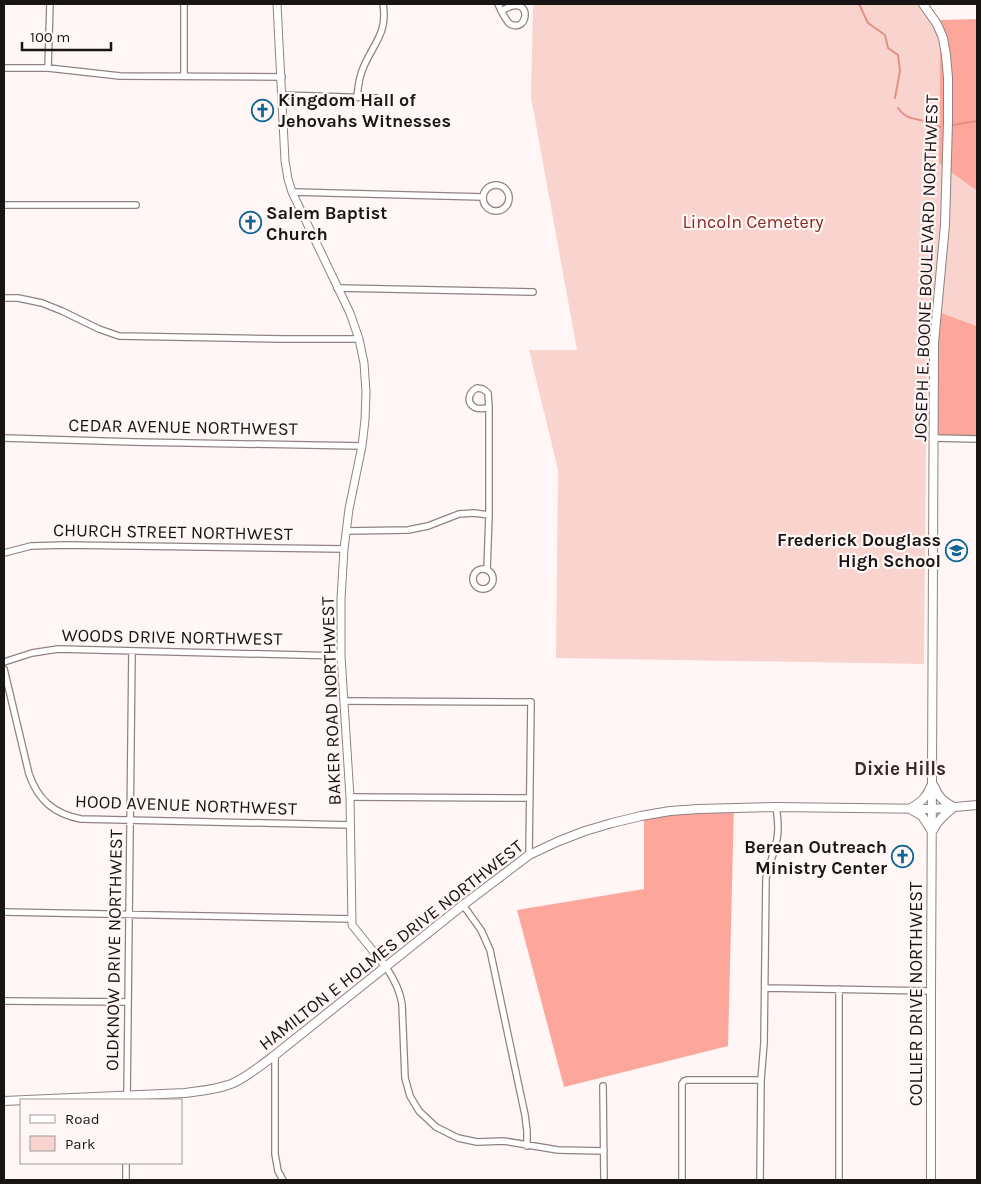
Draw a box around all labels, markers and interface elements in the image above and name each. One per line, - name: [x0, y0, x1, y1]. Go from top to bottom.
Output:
- scale bar: [22, 20, 111, 52]
- text: 100 m: [30, 28, 70, 46]
- place label: Kingdom Hall of Jehovahs Witnesses: [278, 89, 451, 132]
- street label: JOSEPH E. BOONE BOULEVARD NORTHWEST: [909, 94, 943, 442]
- church icon: Kingdom Hall of Jehovahs Witnesses: [250, 98, 274, 122]
- place label: Salem Baptist Church: [266, 202, 387, 245]
- church icon: Salem Baptist Church: [238, 211, 262, 235]
- park label: Lincoln Cemetery: [682, 211, 824, 233]
- street label: CEDAR AVENUE NORTHWEST: [68, 414, 298, 440]
- street label: CHURCH STREET NORTHWEST: [53, 519, 293, 545]
- place label: Frederick Douglass High School: [777, 529, 941, 572]
- school or university icon: Frederick Douglass High School: [945, 538, 969, 562]
- street label: BAKER ROAD NORTHWEST: [316, 596, 346, 806]
- street label: WOODS DRIVE NORTHWEST: [61, 624, 283, 650]
- district label: Dixie Hills: [854, 758, 946, 780]
- street label: HOOD AVENUE NORTHWEST: [75, 790, 297, 820]
- street label: OLDKNOW DRIVE NORTHWEST: [101, 829, 127, 1071]
- street label: HAMILTON E HOLMES DRIVE NORTHWEST: [255, 835, 527, 1055]
- place label: Berean Outreach Ministry Center: [744, 836, 887, 879]
- church icon: Berean Outreach Ministry Center: [891, 845, 915, 869]
- street label: COLLIER DRIVE NORTHWEST: [905, 882, 927, 1106]
- legend: [20, 1099, 182, 1164]
- text: Road: [65, 1110, 100, 1128]
- text: Park: [65, 1135, 95, 1153]

